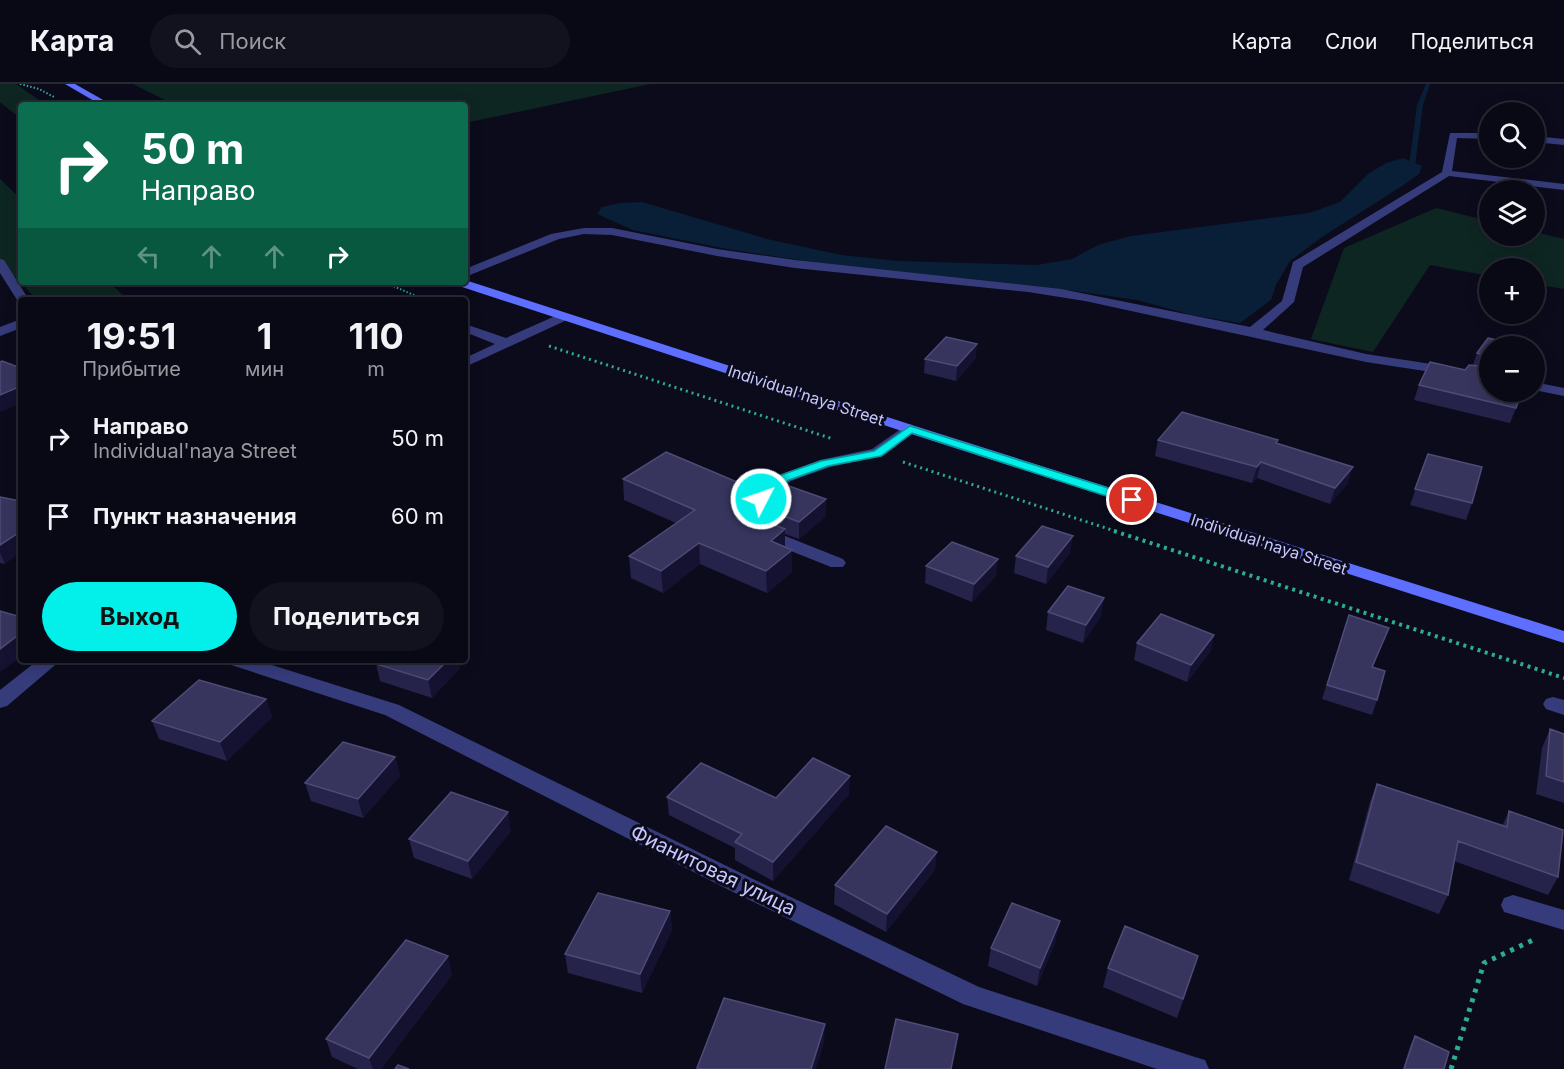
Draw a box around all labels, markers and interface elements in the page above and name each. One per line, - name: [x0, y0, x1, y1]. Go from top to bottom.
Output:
- search box: [150, 14, 570, 68]
- text: Карта: [30, 24, 114, 58]
- icon: search: [171, 25, 204, 58]
- text: Поиск: [219, 28, 286, 54]
- text: Карта: [1232, 29, 1292, 54]
- text: Слои: [1325, 29, 1377, 54]
- text: Поделиться: [1410, 29, 1534, 54]
- map controls: [1479, 102, 1545, 402]
- button: search: [1479, 102, 1545, 168]
- text: 50 m: [141, 123, 244, 174]
- icon: right: [42, 126, 120, 204]
- text: Направо: [141, 174, 256, 207]
- button: layers: [1479, 180, 1545, 246]
- icon: left: [132, 240, 165, 273]
- icon: ahead: [195, 240, 228, 273]
- icon: ahead: [258, 240, 291, 273]
- icon: right: [321, 240, 354, 273]
- button: +: [1479, 258, 1545, 324]
- text: 19:51: [87, 314, 176, 358]
- text: 1: [257, 314, 272, 358]
- text: 110: [348, 314, 404, 358]
- button: −: [1479, 336, 1545, 402]
- text: Прибытие: [82, 357, 181, 381]
- text: мин: [245, 357, 284, 381]
- text: m: [367, 357, 385, 381]
- street label: Individual'naya Street: [725, 360, 887, 430]
- text: Направо: [93, 413, 189, 439]
- icon: right: [42, 422, 75, 455]
- text: 50 m: [391, 425, 444, 451]
- text: Individual'naya Street: [93, 439, 297, 463]
- position arrow: [729, 467, 793, 531]
- pin: [1106, 474, 1157, 525]
- icon: arrive: [1115, 483, 1148, 516]
- icon: arrive: [42, 500, 75, 533]
- text: Пункт назначения: [93, 503, 297, 529]
- text: 60 m: [391, 503, 444, 529]
- street label: Individual'naya Street: [1188, 509, 1350, 579]
- button: Выход: [42, 582, 237, 651]
- button: Поделиться: [249, 582, 444, 651]
- street label: Фианитовая улица: [627, 820, 799, 920]

